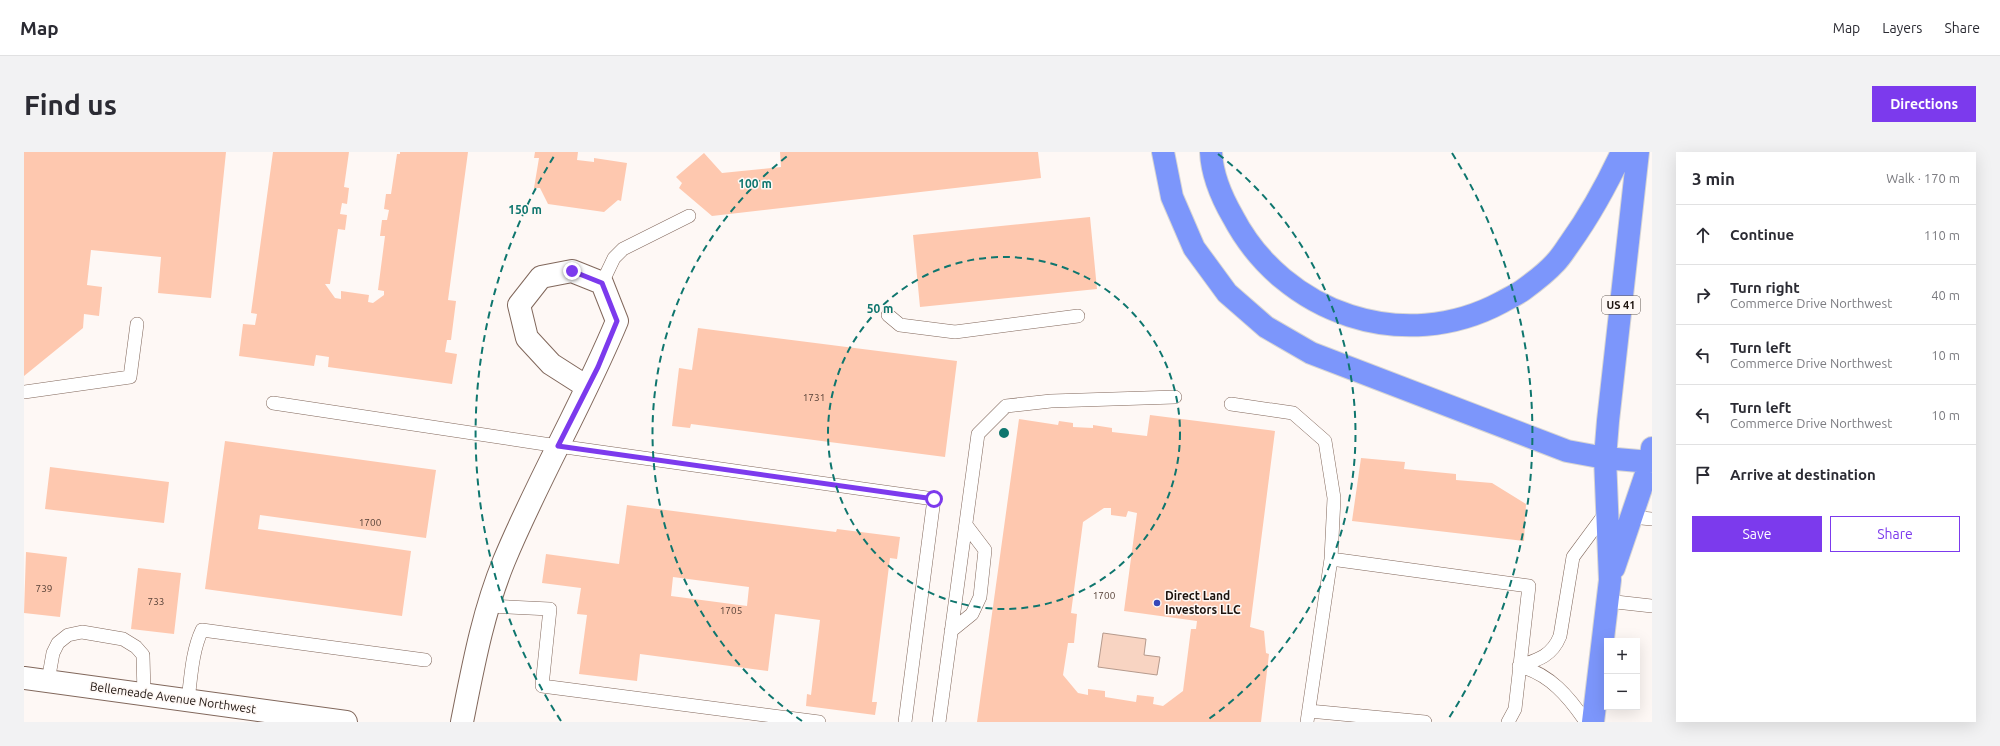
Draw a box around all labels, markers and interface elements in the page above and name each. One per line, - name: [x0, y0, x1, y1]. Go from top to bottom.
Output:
- text: Map: [20, 17, 59, 39]
- text: Map: [1833, 20, 1860, 36]
- text: Layers: [1882, 20, 1922, 36]
- text: Share: [1944, 20, 1980, 36]
- button: Directions: [1872, 86, 1976, 122]
- text: Find us: [24, 89, 117, 120]
- text: 3 min: [1692, 169, 1735, 188]
- text: Walk · 170 m: [1886, 171, 1960, 185]
- text: 100 m: [738, 177, 772, 190]
- text: 150 m: [508, 203, 542, 216]
- icon: ahead: [1692, 224, 1714, 246]
- text: Continue: [1730, 226, 1794, 243]
- text: 110 m: [1924, 228, 1960, 242]
- route end: [563, 262, 581, 280]
- text: Turn right: [1730, 279, 1800, 296]
- icon: right: [1692, 284, 1714, 306]
- text: 40 m: [1931, 288, 1960, 302]
- road number: US 41: [1602, 296, 1640, 314]
- text: Commerce Drive Northwest: [1730, 296, 1892, 310]
- text: 50 m: [867, 302, 893, 315]
- text: Turn left: [1730, 339, 1791, 356]
- icon: left: [1692, 344, 1714, 366]
- text: 10 m: [1931, 348, 1960, 362]
- text: Commerce Drive Northwest: [1730, 356, 1892, 370]
- house number: 1731: [803, 392, 825, 403]
- text: Turn left: [1730, 399, 1791, 416]
- icon: left: [1692, 404, 1714, 426]
- text: 10 m: [1931, 408, 1960, 422]
- text: Commerce Drive Northwest: [1730, 416, 1892, 430]
- centre of rings: [997, 426, 1011, 440]
- icon: arrive: [1692, 464, 1714, 486]
- text: Arrive at destination: [1730, 466, 1876, 483]
- route start: [925, 490, 943, 508]
- button: Save: [1692, 516, 1822, 552]
- button: Share: [1830, 516, 1960, 552]
- house number: 1700: [359, 517, 382, 528]
- house number: 739: [36, 583, 52, 594]
- place label: Direct Land Investors LLC: [1165, 589, 1241, 616]
- house number: 1700: [1093, 590, 1116, 601]
- house number: 733: [148, 596, 164, 607]
- marker: Direct Land Investors LLC: [1152, 598, 1162, 608]
- house number: 1705: [720, 605, 742, 616]
- map controls: [1604, 638, 1640, 710]
- button: +: [1604, 638, 1640, 674]
- button: −: [1604, 674, 1640, 710]
- street label: Bellemeade Avenue Northwest: [89, 679, 257, 716]

